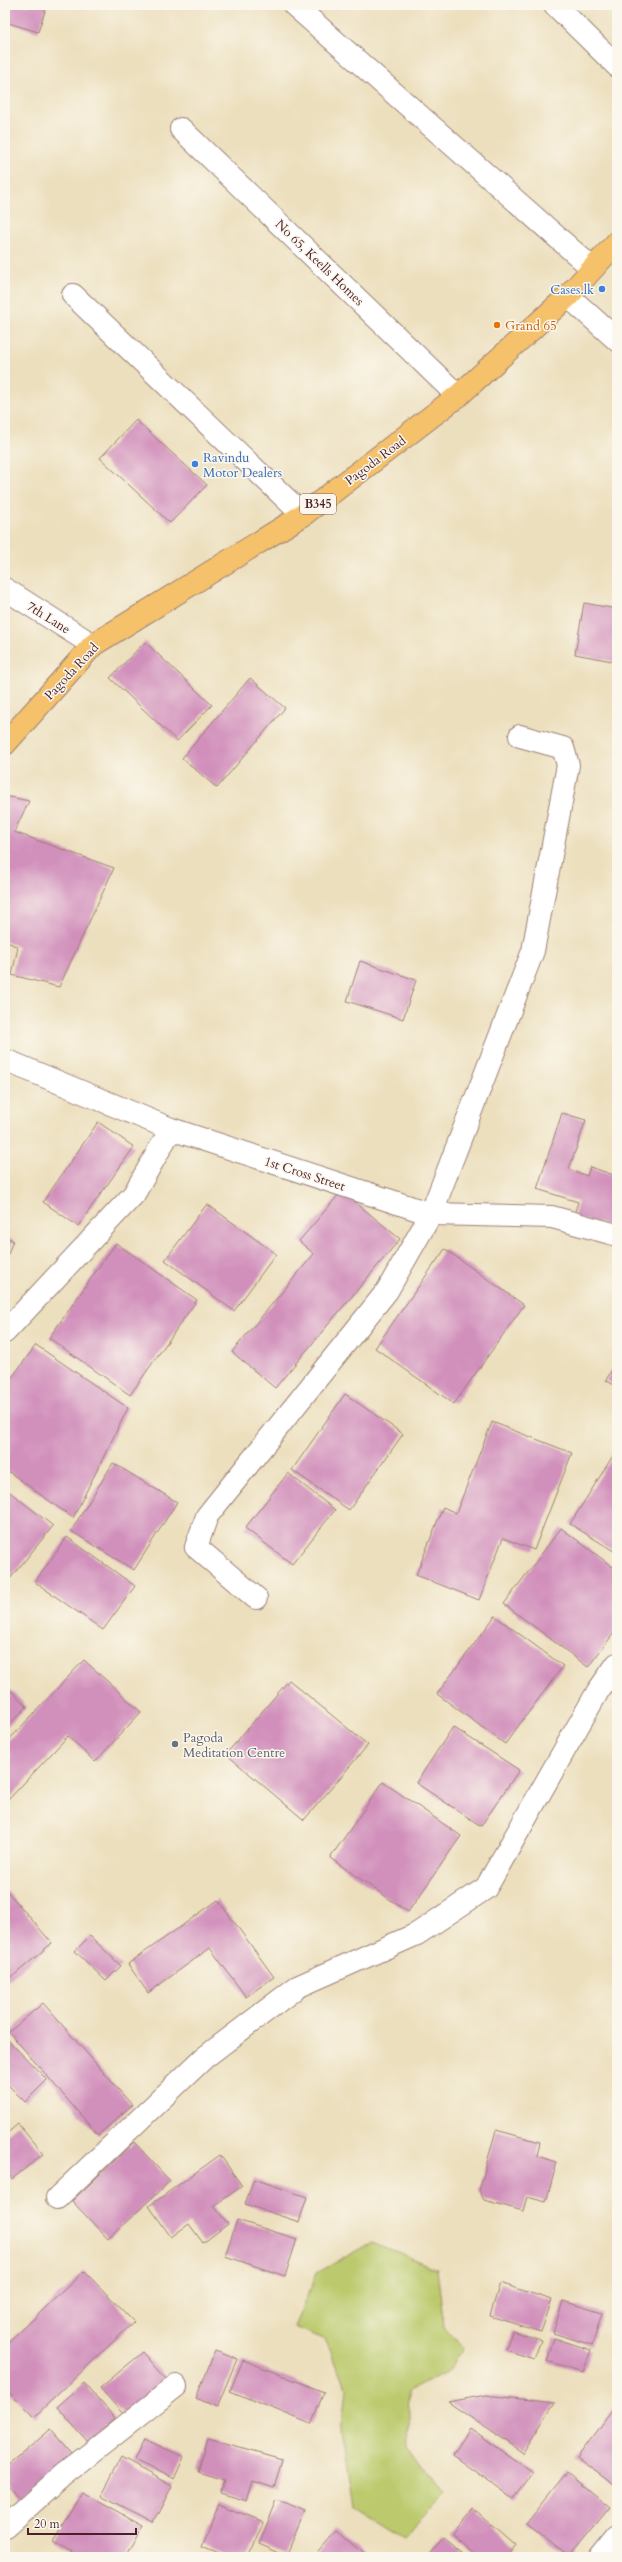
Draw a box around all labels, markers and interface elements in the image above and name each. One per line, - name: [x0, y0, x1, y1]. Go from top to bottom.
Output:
- street label: No 65, Keells Homes: [271, 216, 368, 310]
- place label: Cases.lk: [550, 281, 594, 299]
- marker: Cases.lk: [597, 284, 607, 294]
- place label: Grand 65: [505, 317, 557, 335]
- marker: Grand 65: [492, 320, 502, 330]
- street label: Pagoda Road: [341, 432, 410, 490]
- place label: Ravindu Motor Dealers: [203, 449, 282, 482]
- marker: Ravindu Motor Dealers: [190, 459, 200, 469]
- road number: B345: [300, 494, 336, 514]
- street label: 7th Lane: [23, 597, 74, 638]
- street label: Pagoda Road: [41, 639, 103, 704]
- street label: 1st Cross Street: [262, 1152, 347, 1195]
- place label: Pagoda Meditation Centre: [183, 1729, 285, 1762]
- marker: Pagoda Meditation Centre: [170, 1739, 180, 1749]
- scale bar: [28, 2510, 136, 2536]
- text: 20 m: [34, 2516, 61, 2532]

